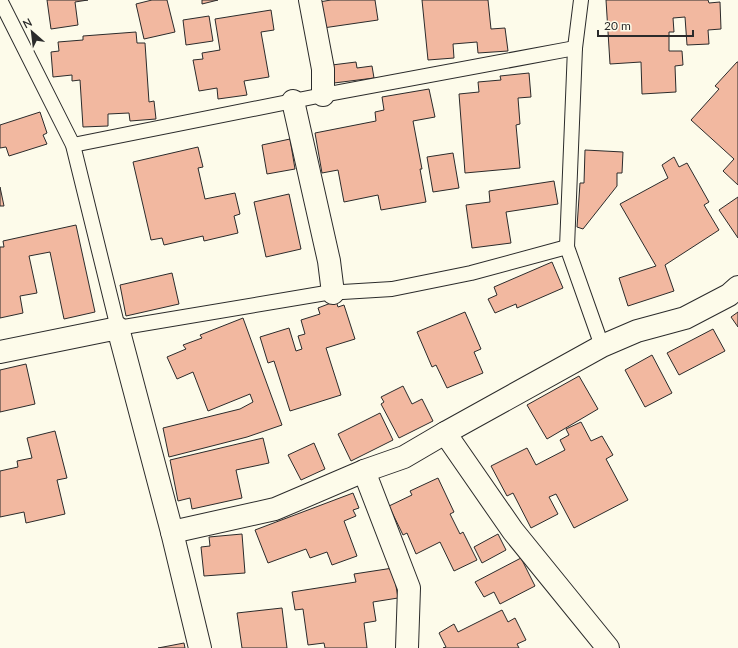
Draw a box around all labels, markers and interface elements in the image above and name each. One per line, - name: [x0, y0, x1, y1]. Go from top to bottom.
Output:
- north arrow: [12, 12, 52, 52]
- scale bar: [598, 12, 693, 38]
- text: N: [20, 15, 34, 30]
- text: 20 m: [604, 18, 631, 33]

